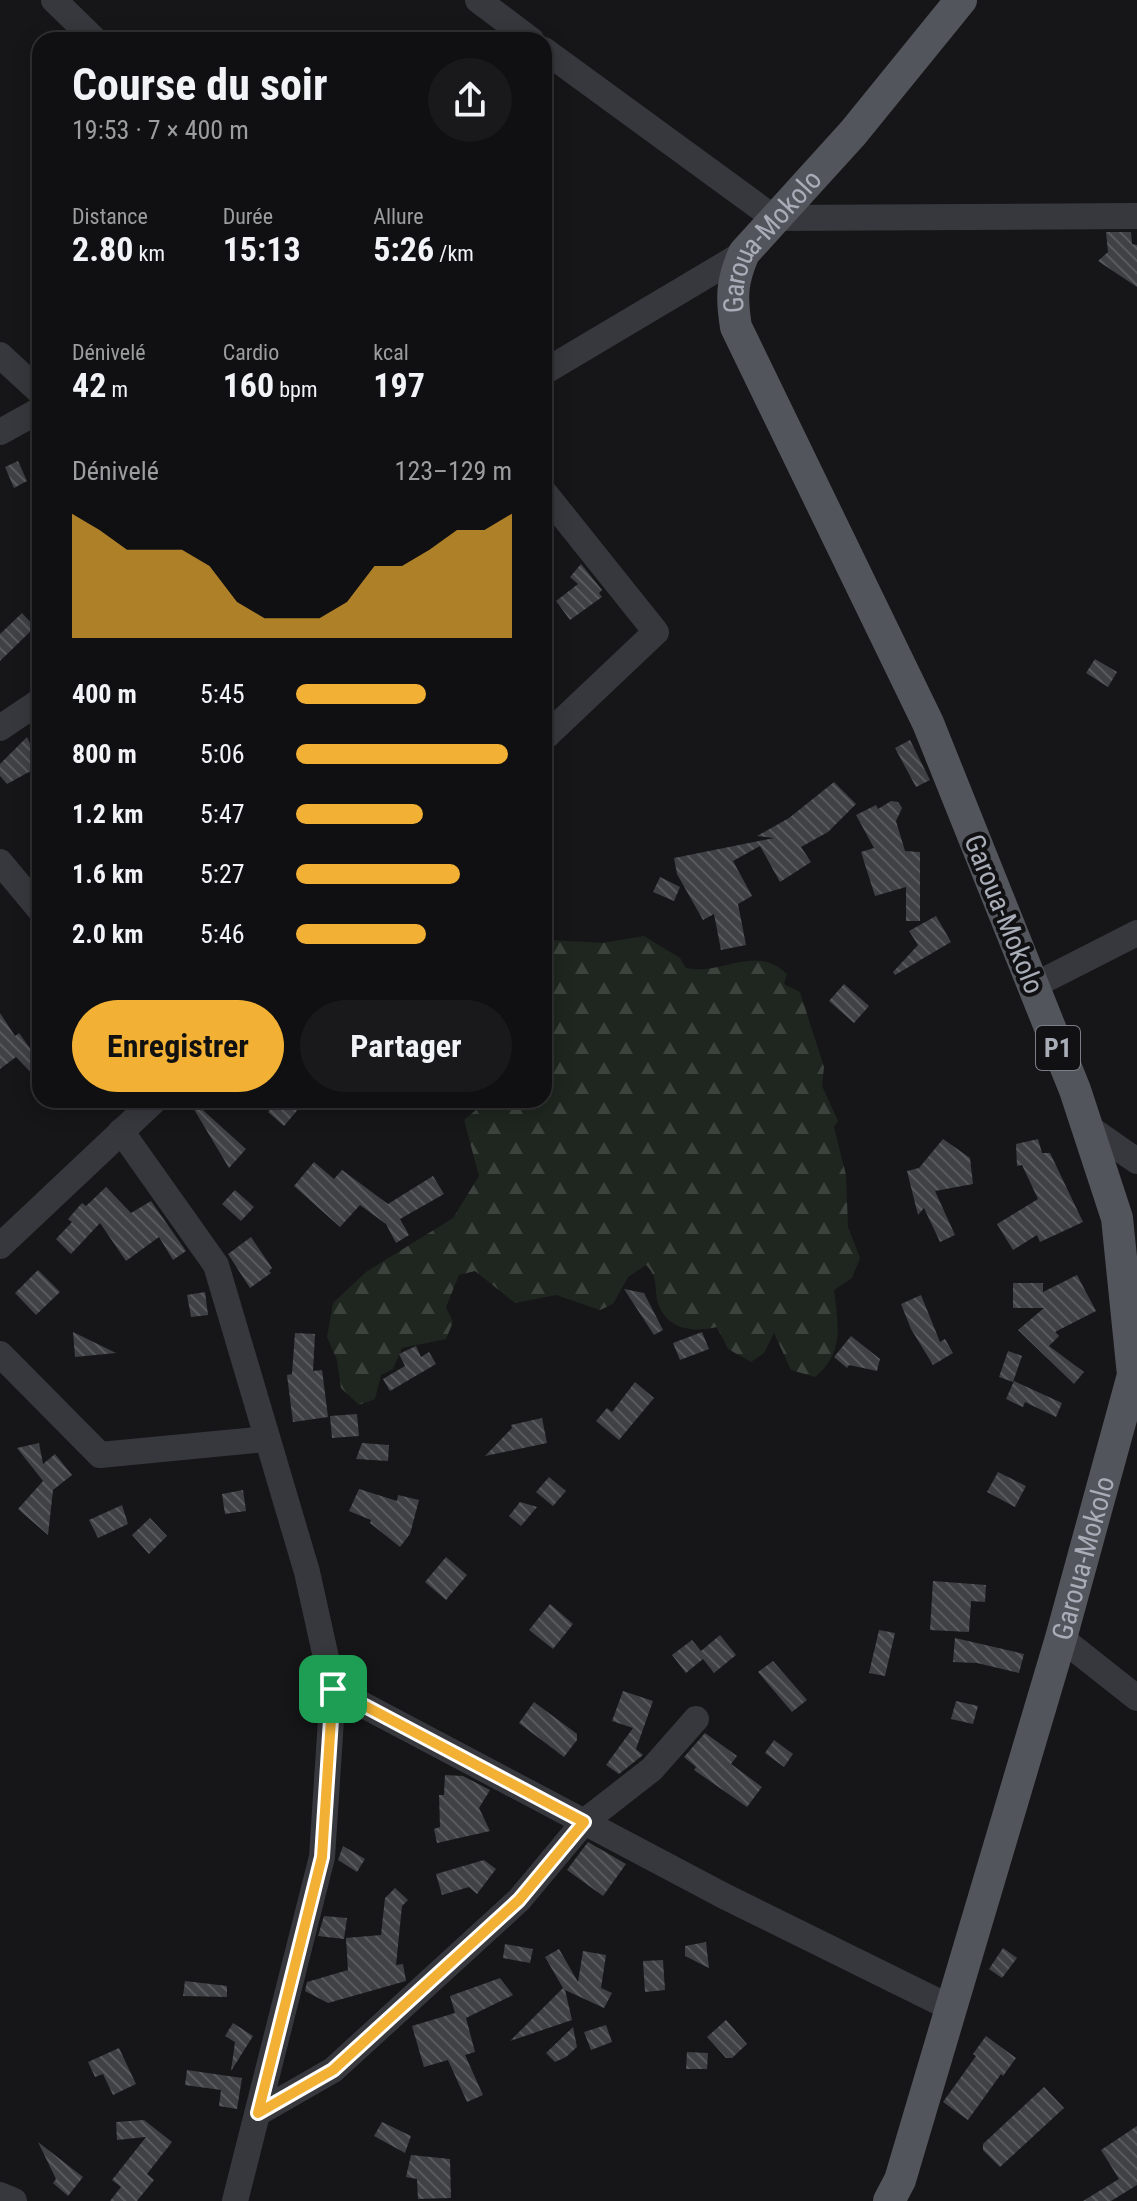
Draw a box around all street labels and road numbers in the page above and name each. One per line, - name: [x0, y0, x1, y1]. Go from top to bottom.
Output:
- street label: Garoua-Mokolo: [716, 163, 828, 314]
- street label: Garoua-Mokolo: [957, 830, 1051, 998]
- road number: P1: [1036, 1026, 1080, 1070]
- street label: Garoua-Mokolo: [1045, 1472, 1121, 1644]

